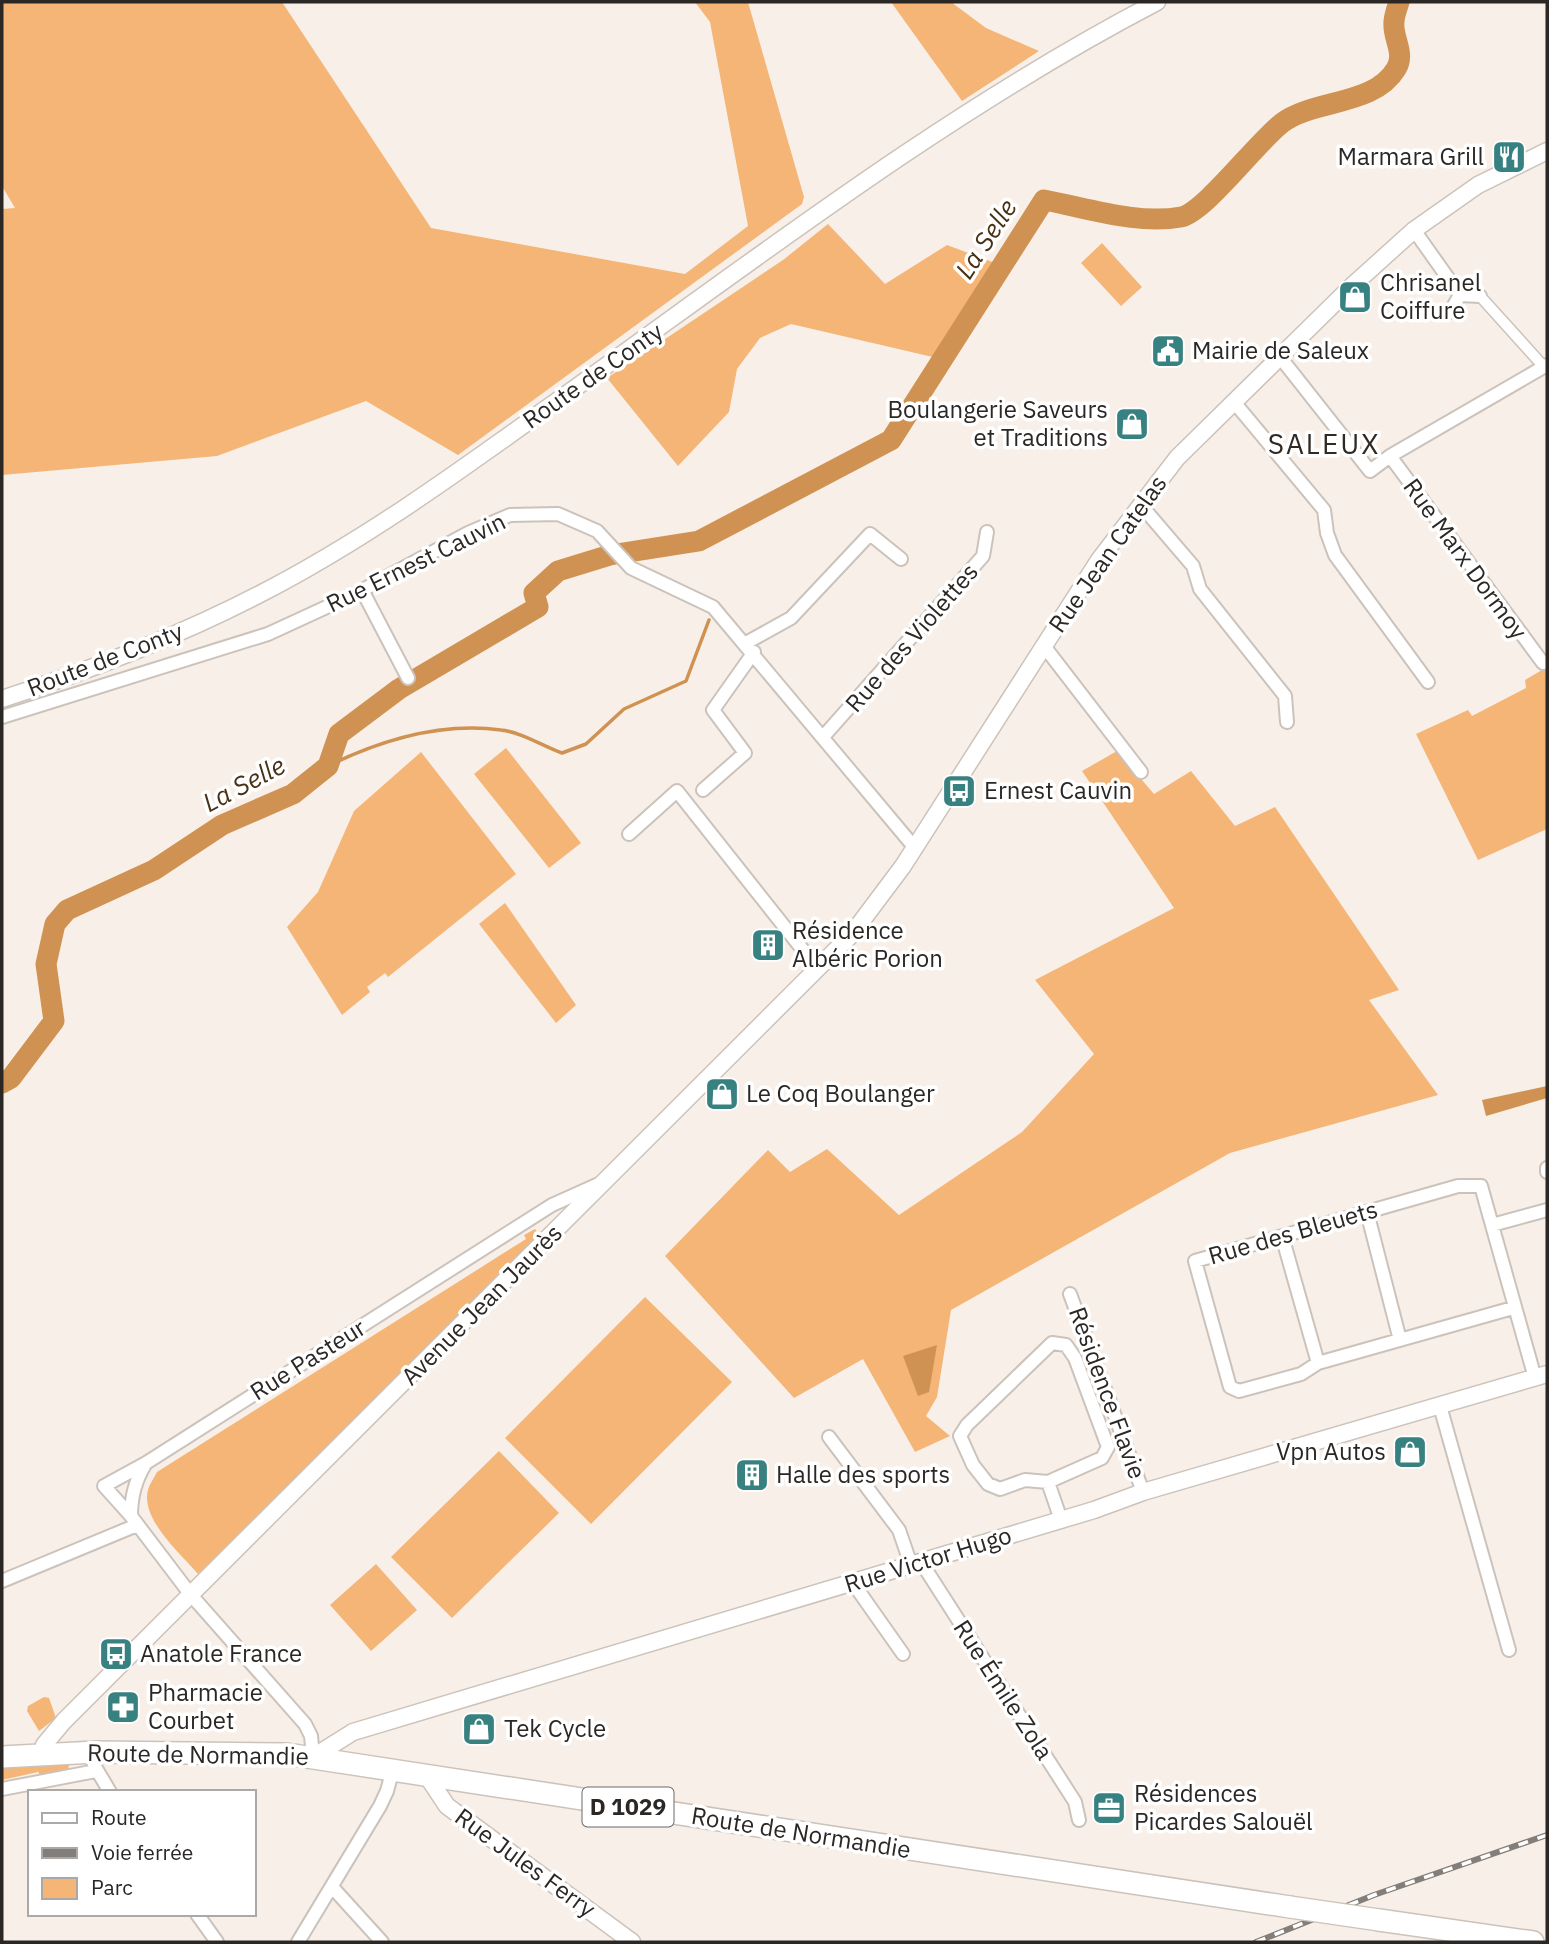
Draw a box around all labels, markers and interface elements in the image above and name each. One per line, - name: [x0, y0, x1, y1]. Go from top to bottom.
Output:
- restaurant icon: Marmara Grill: [1490, 138, 1528, 176]
- place label: Marmara Grill: [1338, 140, 1484, 172]
- water label: La Selle: [947, 192, 1024, 285]
- place label: Chrisanel Coiffure: [1380, 266, 1481, 326]
- shop icon: Chrisanel Coiffure: [1336, 278, 1374, 316]
- street label: Route de Conty: [516, 315, 669, 435]
- public building icon: Mairie de Saleux: [1149, 332, 1187, 370]
- place label: Mairie de Saleux: [1192, 334, 1369, 366]
- place label: Boulangerie Saveurs et Traditions: [887, 393, 1108, 453]
- shop icon: Boulangerie Saveurs et Traditions: [1113, 405, 1151, 443]
- district label: SALEUX: [1268, 425, 1380, 462]
- street label: Rue Jean Catelas: [1041, 468, 1174, 639]
- street label: Rue Marx Dormoy: [1397, 472, 1535, 645]
- street label: Rue Ernest Cauvin: [321, 505, 511, 619]
- street label: Rue des Violettes: [838, 556, 985, 719]
- street label: Route de Conty: [22, 615, 187, 703]
- water label: La Selle: [196, 747, 291, 819]
- bus stop icon: Ernest Cauvin: [940, 772, 978, 810]
- place label: Ernest Cauvin: [984, 774, 1132, 806]
- place label: Résidence Albéric Porion: [792, 914, 943, 974]
- building icon: Résidence Albéric Porion: [749, 926, 787, 964]
- shop icon: Le Coq Boulanger: [703, 1075, 741, 1113]
- place label: Le Coq Boulanger: [746, 1077, 935, 1109]
- street label: Rue des Bleuets: [1204, 1193, 1381, 1271]
- street label: Avenue Jean Jaurès: [394, 1217, 569, 1392]
- street label: Résidence Flavie: [1062, 1302, 1154, 1483]
- street label: Rue Pasteur: [244, 1311, 371, 1407]
- shop icon: Vpn Autos: [1391, 1433, 1429, 1471]
- place label: Vpn Autos: [1276, 1435, 1386, 1467]
- building icon: Halle des sports: [733, 1456, 771, 1494]
- place label: Halle des sports: [776, 1458, 950, 1490]
- street label: Rue Victor Hugo: [840, 1518, 1015, 1600]
- street label: Rue Émile Zola: [947, 1613, 1061, 1766]
- bus stop icon: Anatole France: [97, 1635, 135, 1673]
- place label: Anatole France: [140, 1637, 302, 1669]
- place label: Pharmacie Courbet: [148, 1676, 263, 1736]
- pharmacy icon: Pharmacie Courbet: [104, 1688, 142, 1726]
- shop icon: Tek Cycle: [460, 1710, 498, 1748]
- place label: Tek Cycle: [504, 1712, 606, 1744]
- street label: Route de Normandie: [87, 1736, 309, 1772]
- place label: Résidences Picardes Salouël: [1134, 1777, 1313, 1837]
- road number: D 1029: [582, 1788, 674, 1826]
- office icon: Résidences Picardes Salouël: [1090, 1789, 1128, 1827]
- legend: [28, 1790, 256, 1916]
- street label: Route de Normandie: [689, 1799, 913, 1865]
- street label: Rue Jules Ferry: [449, 1800, 602, 1924]
- text: Route: [91, 1803, 147, 1831]
- text: Voie ferrée: [91, 1838, 193, 1866]
- text: Parc: [91, 1873, 133, 1901]

